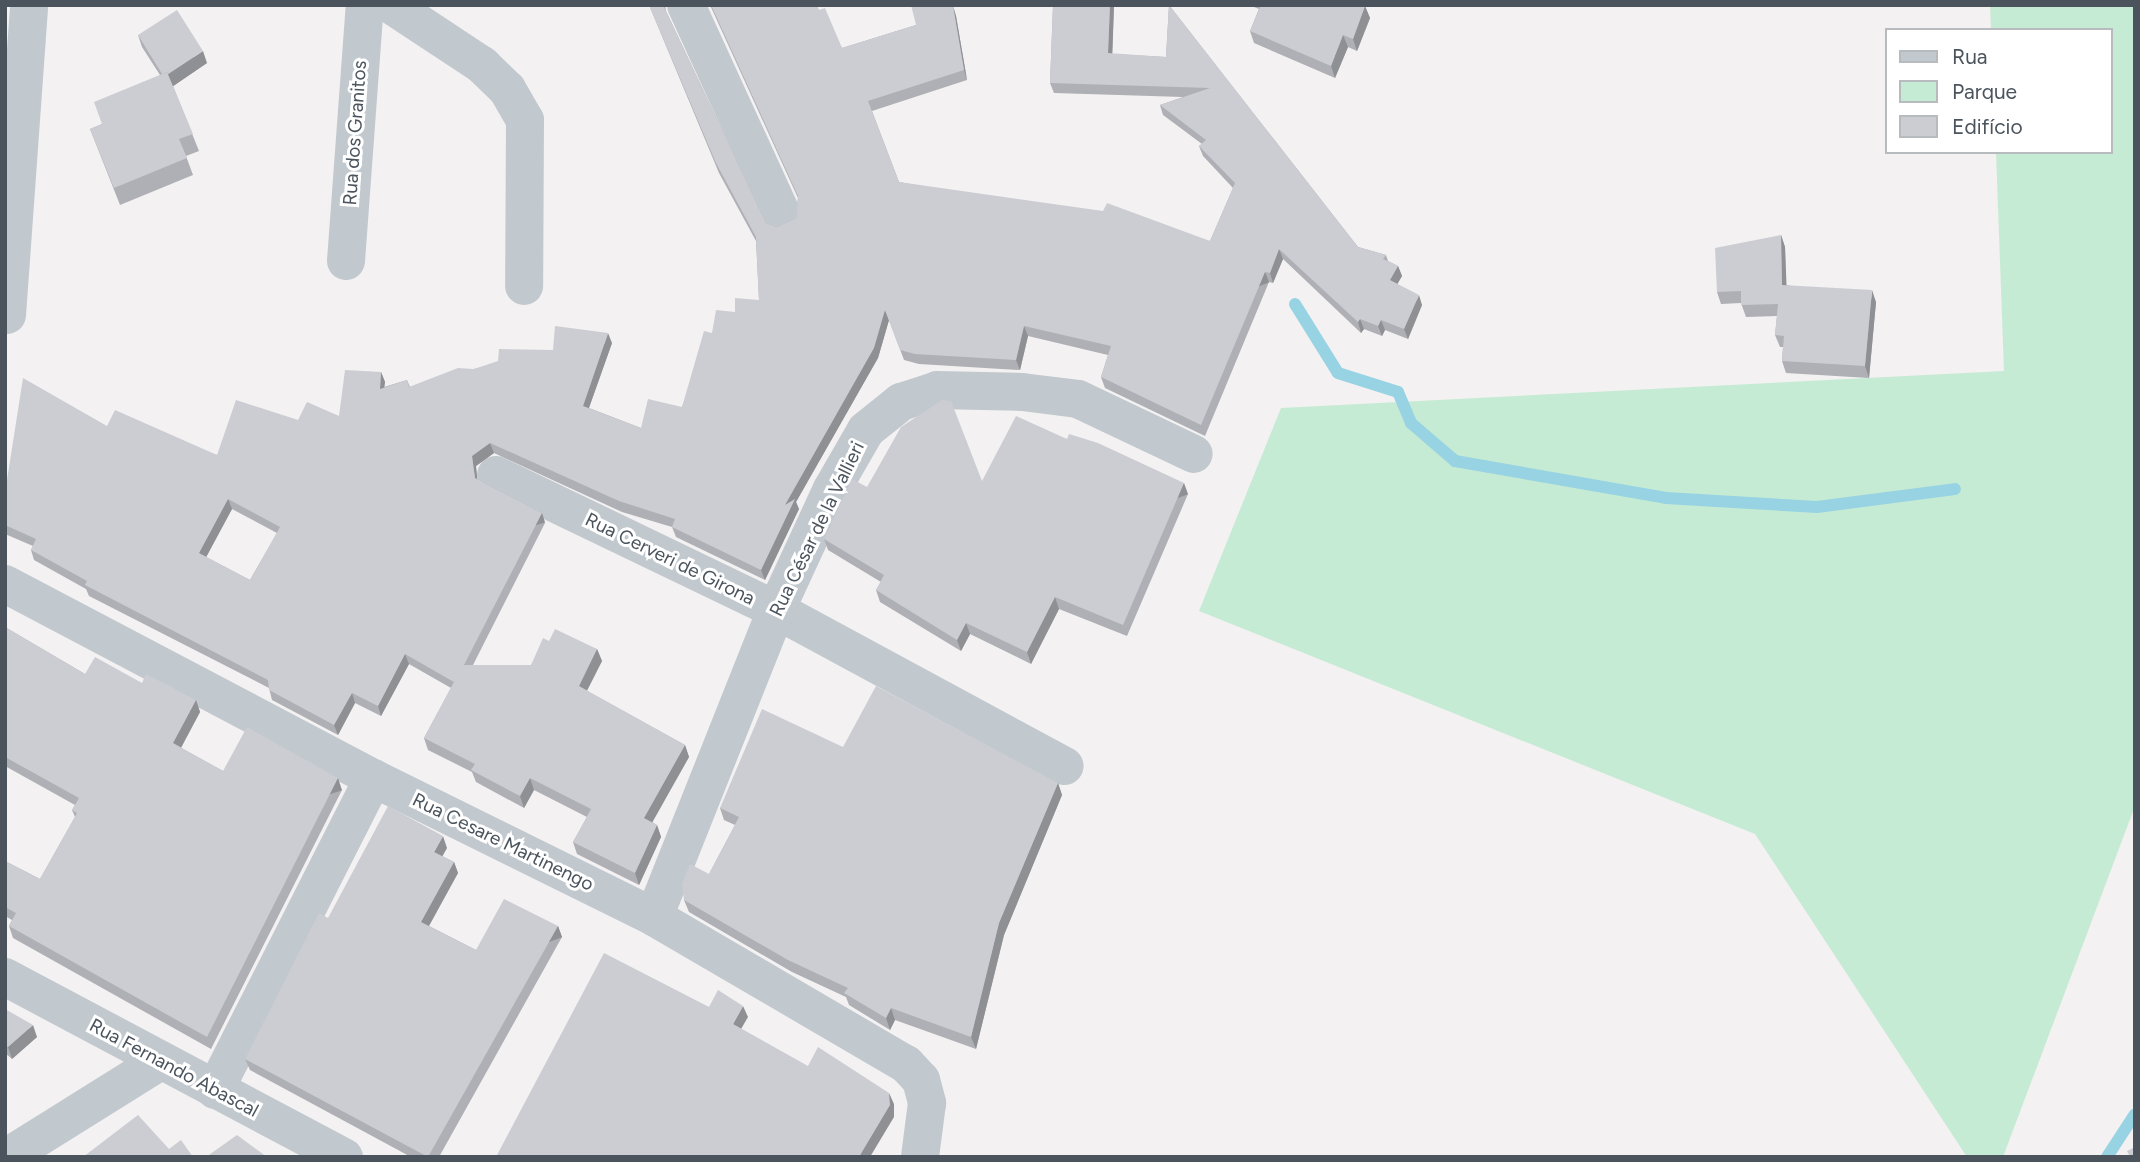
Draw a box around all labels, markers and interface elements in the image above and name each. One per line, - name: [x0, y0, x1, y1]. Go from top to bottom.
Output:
- legend: [1884, 28, 2112, 154]
- text: Rua: [1952, 44, 1988, 69]
- street label: Rua dos Granitos: [339, 60, 371, 206]
- text: Parque: [1952, 79, 2017, 104]
- text: Edifício: [1952, 114, 2023, 139]
- street label: Rua César de la Vallieri: [765, 438, 869, 620]
- street label: Rua Cerveri de Girona: [582, 508, 758, 610]
- street label: Rua Cesare Martinengo: [409, 788, 597, 896]
- street label: Rua Fernando Abascal: [86, 1014, 262, 1122]

